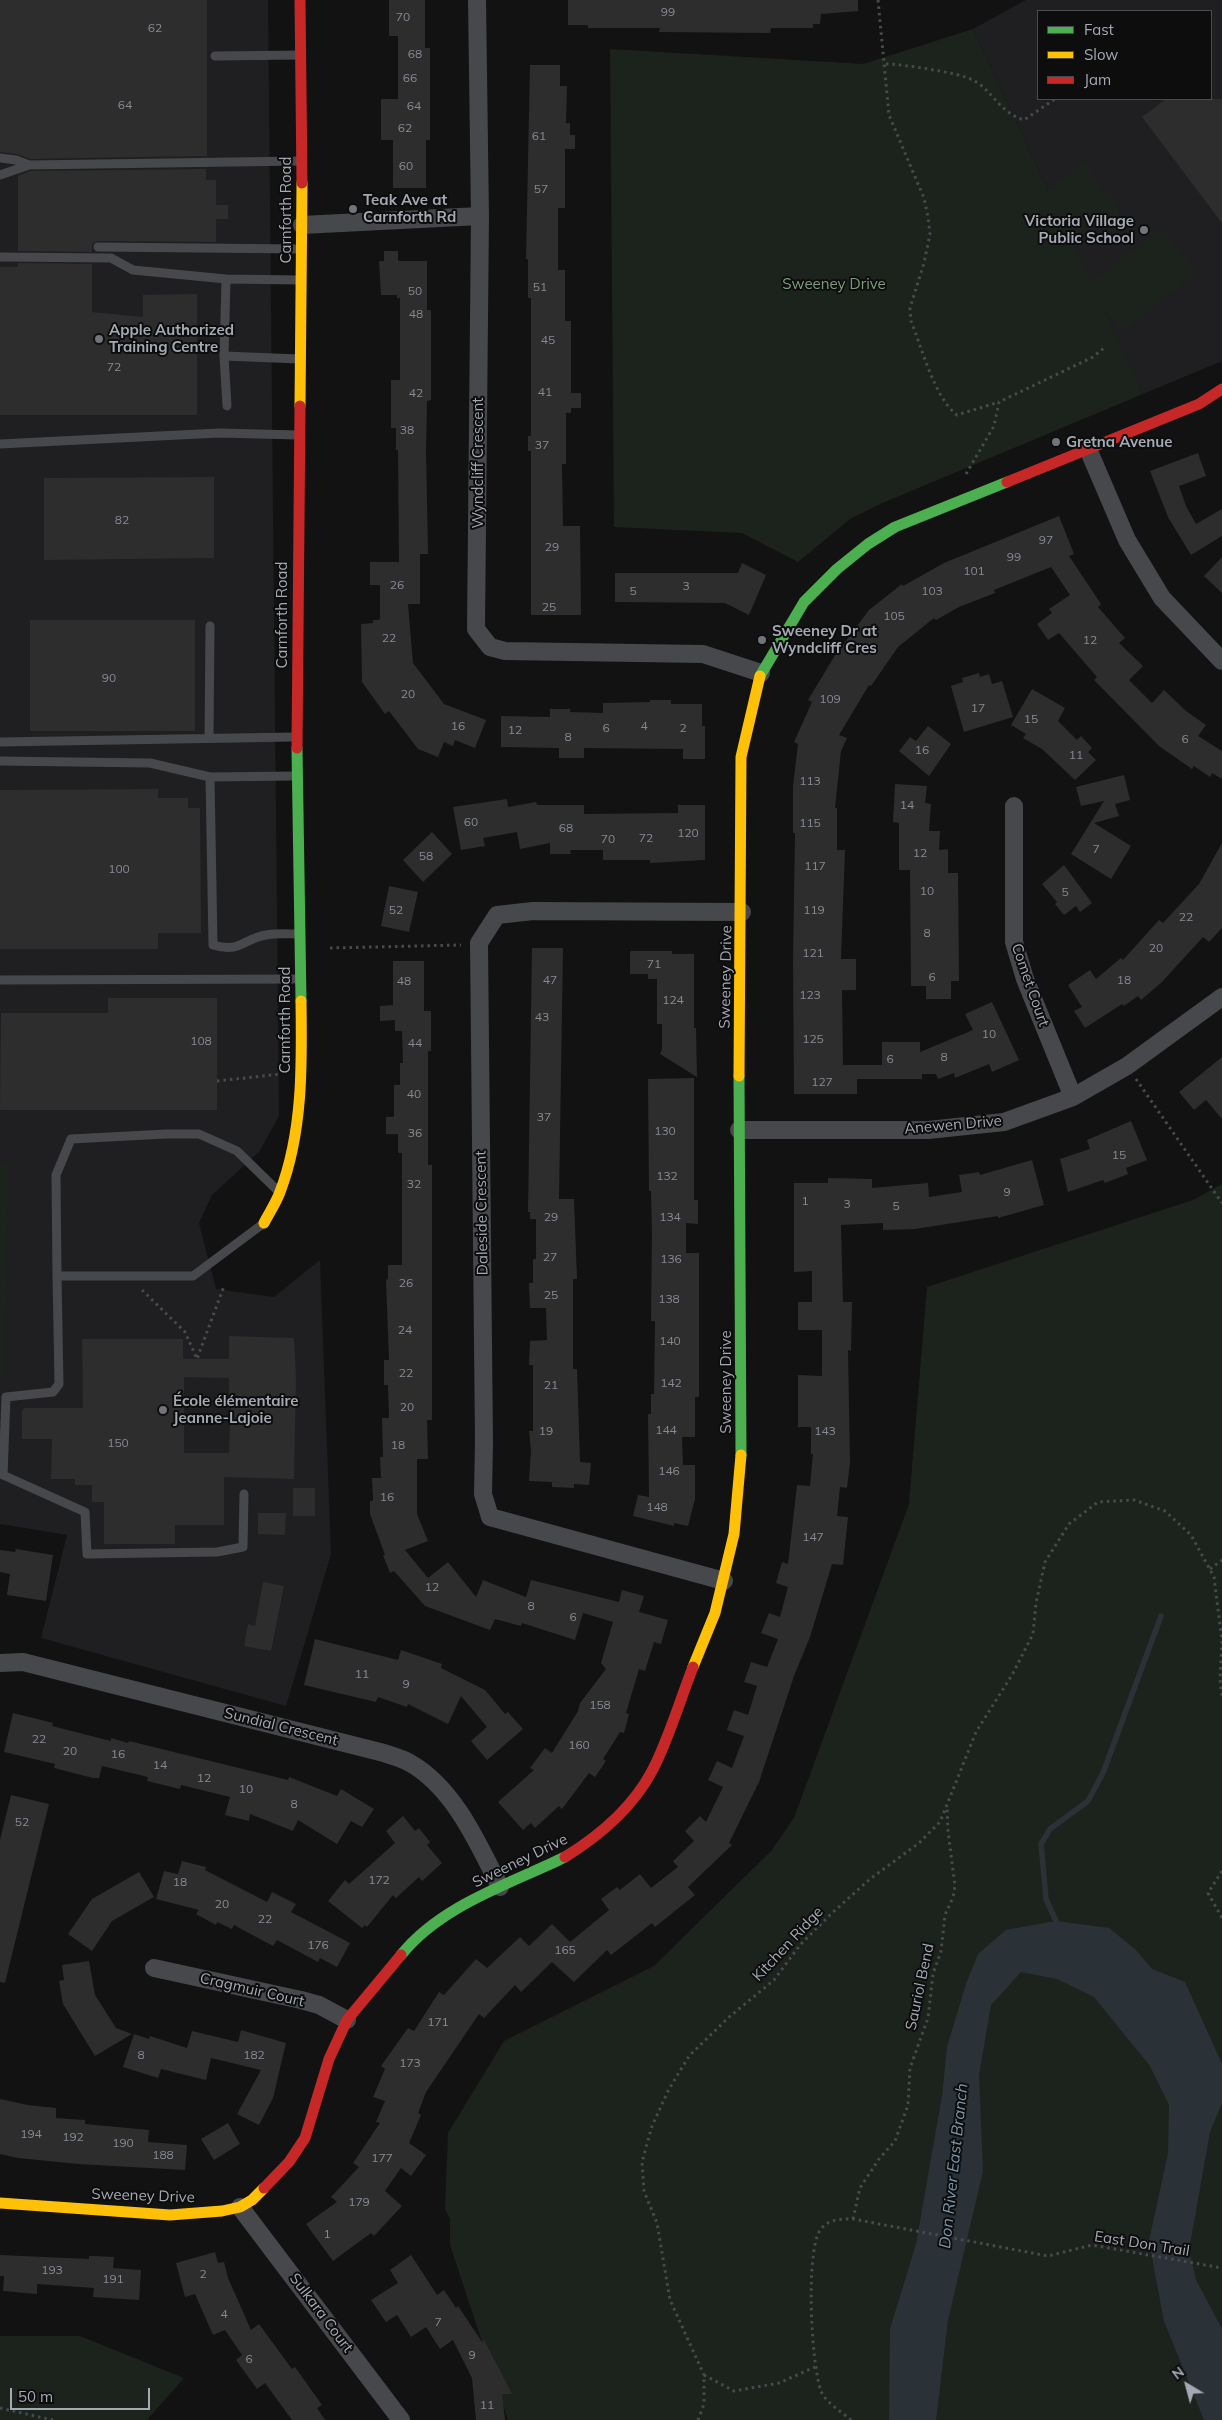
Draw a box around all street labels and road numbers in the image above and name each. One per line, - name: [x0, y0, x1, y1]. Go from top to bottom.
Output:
- street label: Carnforth Road: [277, 156, 295, 264]
- street label: Wyndcliff Crescent: [469, 397, 487, 529]
- street label: Carnforth Road: [273, 561, 291, 669]
- street label: Sweeney Drive: [716, 925, 736, 1029]
- street label: Comet Court: [1007, 941, 1053, 1029]
- street label: Carnforth Road: [276, 966, 294, 1074]
- street label: Anewen Drive: [903, 1112, 1003, 1138]
- street label: Daleside Crescent: [472, 1151, 492, 1275]
- street label: Sweeney Drive: [717, 1330, 735, 1434]
- street label: Sundial Crescent: [222, 1704, 340, 1750]
- street label: Sweeney Drive: [470, 1830, 570, 1892]
- street label: Kitchen Ridge: [749, 1903, 827, 1985]
- street label: Sauriol Bend: [902, 1942, 938, 2032]
- street label: Cragmuir Court: [198, 1969, 306, 2011]
- street label: Sweeney Drive: [91, 2185, 195, 2207]
- street label: East Don Trail: [1093, 2228, 1191, 2260]
- street label: Sulkara Court: [285, 2270, 357, 2356]

